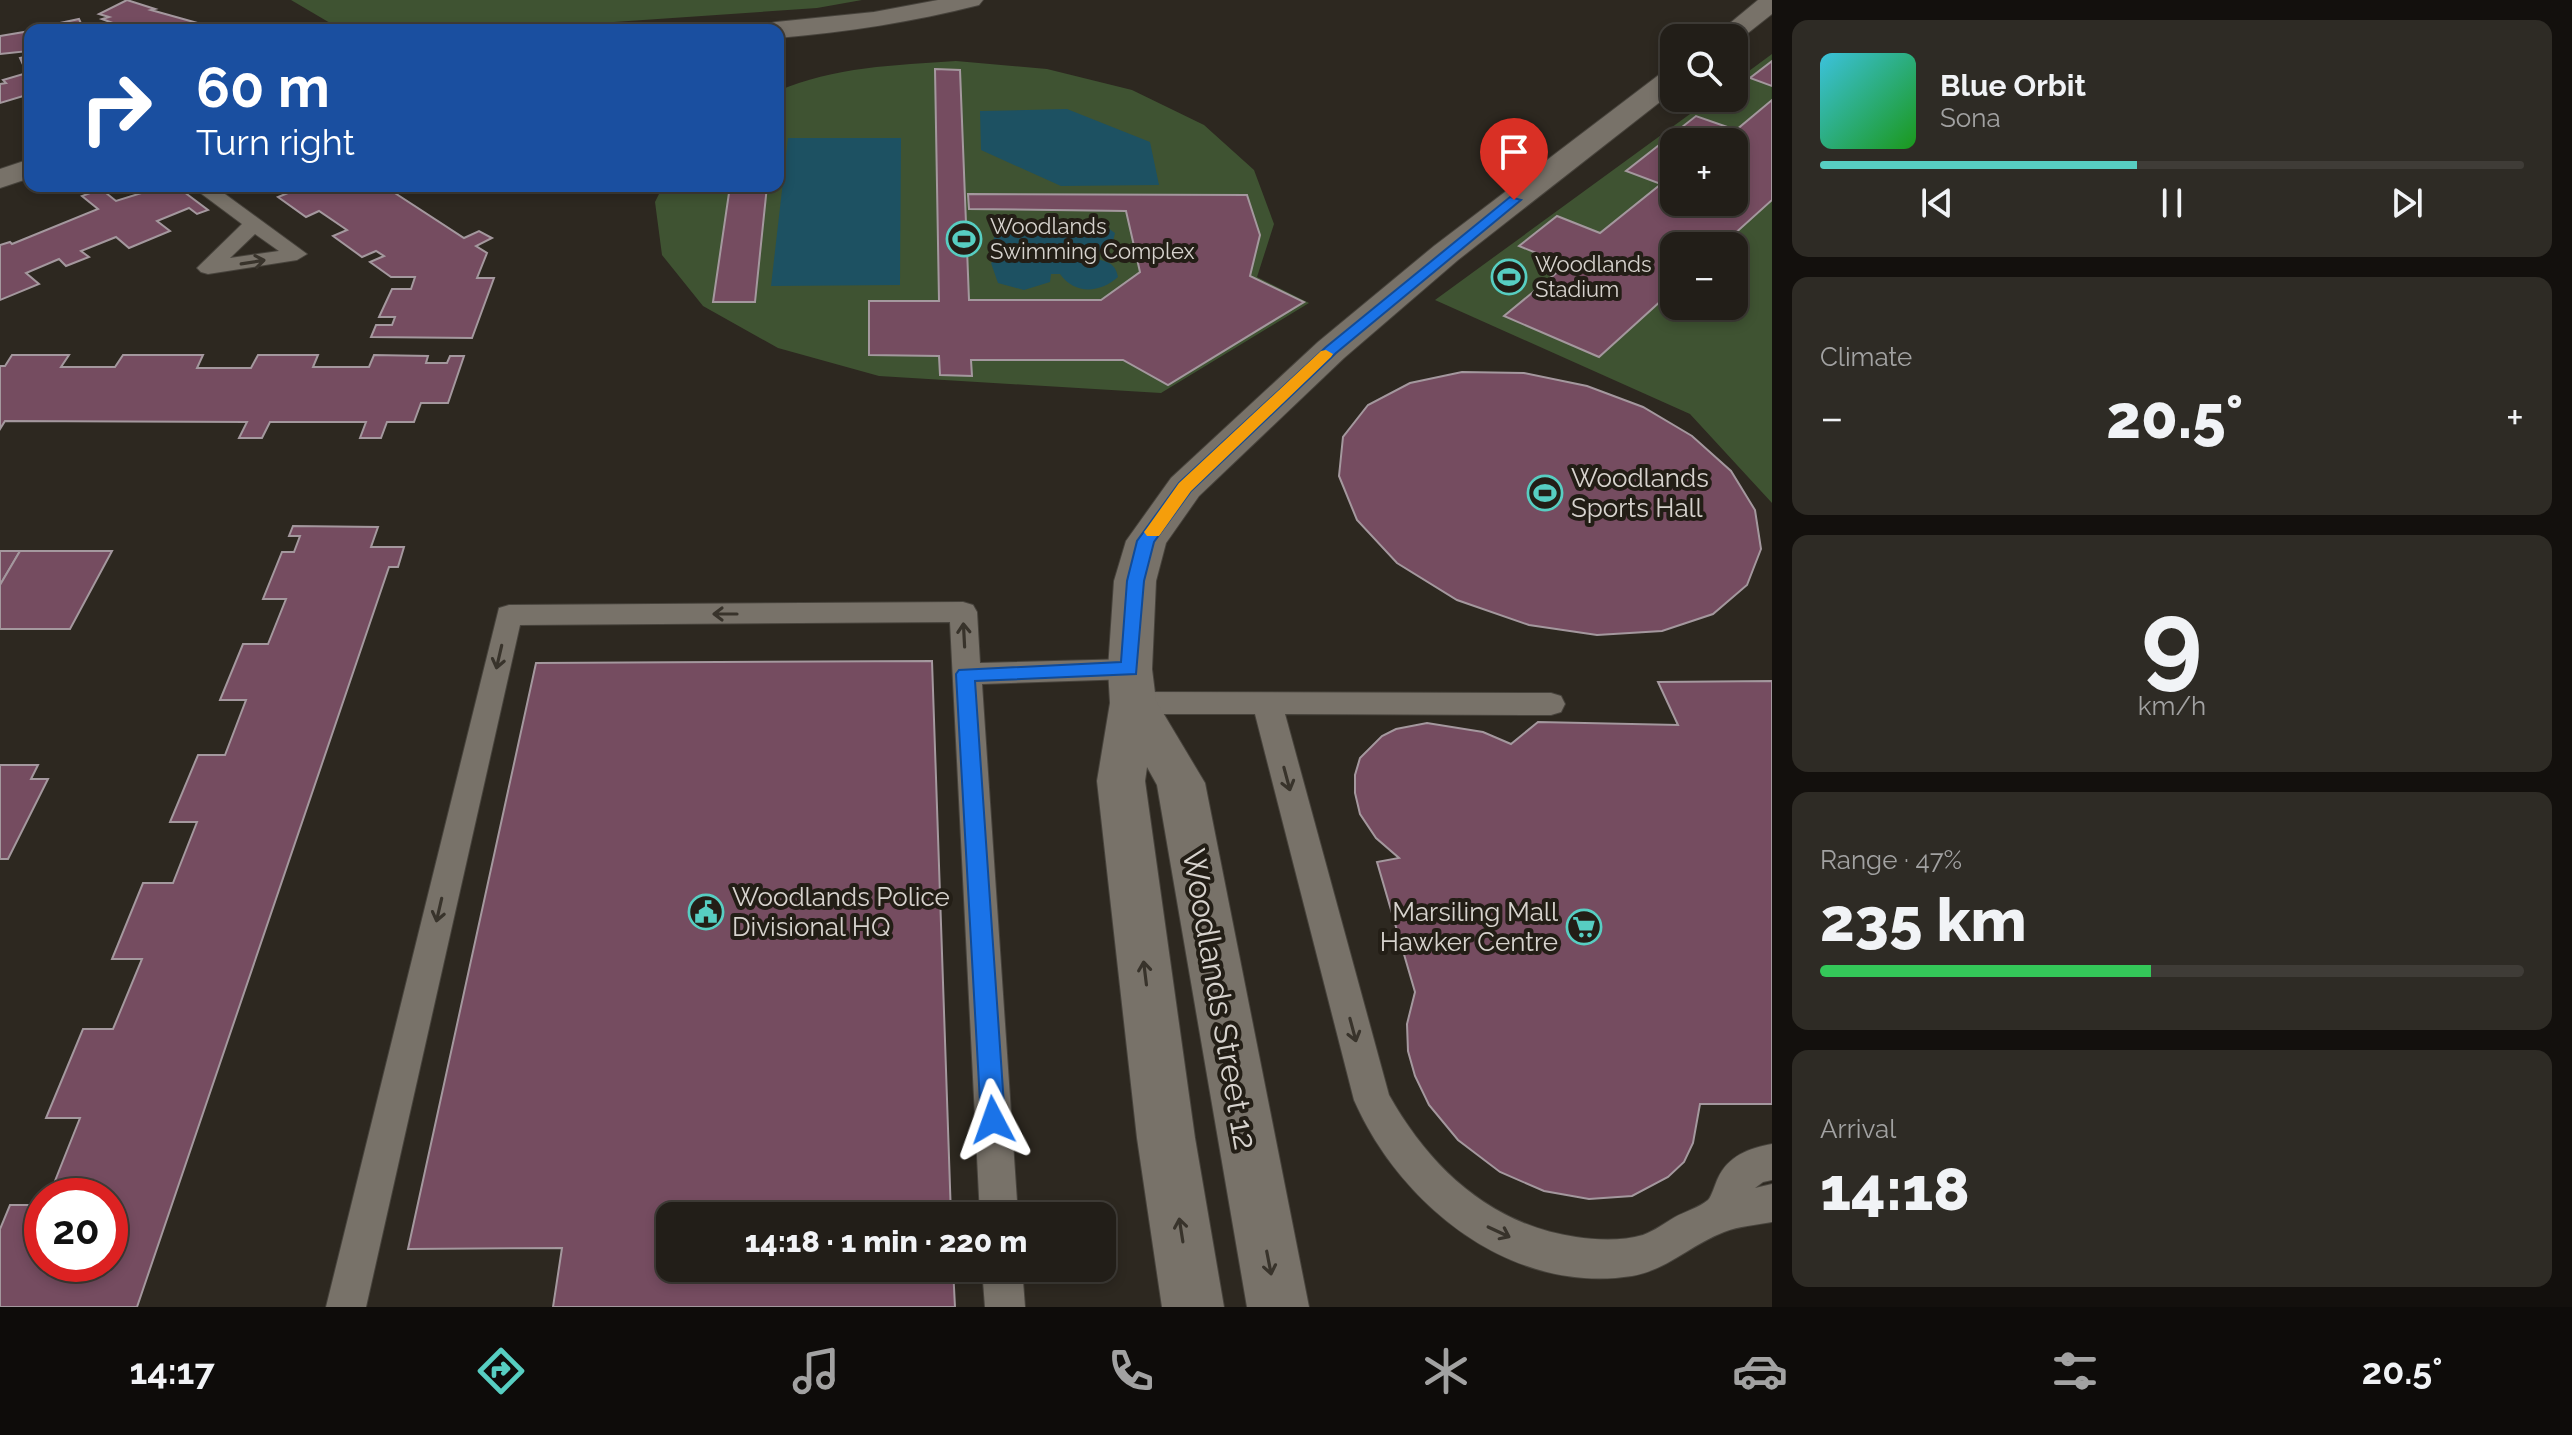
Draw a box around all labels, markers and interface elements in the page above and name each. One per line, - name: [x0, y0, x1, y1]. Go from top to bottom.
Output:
- map controls: [1660, 24, 1748, 320]
- button: search: [1660, 24, 1748, 112]
- text: 60 m: [196, 54, 330, 120]
- icon: right: [64, 56, 168, 160]
- text: Blue Orbit: [1940, 68, 2086, 103]
- text: Sona: [1940, 103, 2001, 133]
- pin: [1480, 118, 1548, 200]
- text: Turn right: [196, 121, 355, 163]
- button: +: [1660, 128, 1748, 216]
- icon: arrive: [1492, 130, 1536, 174]
- icon: previous: [1915, 181, 1959, 225]
- icon: pause: [2150, 181, 2194, 225]
- icon: next: [2385, 181, 2429, 225]
- place label: Woodlands Swimming Complex: [990, 213, 1194, 264]
- sports icon: Woodlands Swimming Complex: [945, 220, 983, 258]
- button: −: [1660, 232, 1748, 320]
- place label: Woodlands Stadium: [1535, 251, 1652, 302]
- one-way arrow: [239, 253, 265, 268]
- sports icon: Woodlands Stadium: [1490, 258, 1528, 296]
- text: Climate: [1820, 342, 1912, 372]
- text: 20.5°: [2106, 382, 2243, 452]
- text: −: [1820, 392, 1844, 443]
- text: +: [2506, 392, 2524, 443]
- place label: Woodlands Sports Hall: [1571, 463, 1709, 523]
- sports icon: Woodlands Sports Hall: [1526, 474, 1564, 512]
- text: 9: [2141, 578, 2203, 700]
- one-way arrow: [712, 606, 739, 621]
- one-way arrow: [956, 622, 971, 649]
- one-way arrow: [491, 643, 506, 669]
- text: km/h: [2138, 691, 2206, 721]
- one-way arrow: [1280, 765, 1295, 791]
- text: Range · 47%: [1820, 845, 1962, 875]
- street label: Woodlands Street 12: [1175, 846, 1265, 1152]
- place label: Woodlands Police Divisional HQ: [732, 882, 950, 942]
- text: 235 km: [1820, 885, 2027, 955]
- public building icon: Woodlands Police Divisional HQ: [687, 893, 725, 931]
- one-way arrow: [431, 897, 446, 922]
- place label: Marsiling Mall Hawker Centre: [1380, 897, 1559, 957]
- supermarket icon: Marsiling Mall Hawker Centre: [1565, 908, 1603, 946]
- one-way arrow: [1137, 960, 1152, 986]
- one-way arrow: [1347, 1017, 1362, 1042]
- position arrow: [951, 1078, 1035, 1162]
- text: Arrival: [1820, 1114, 1896, 1144]
- text: 14:18: [1820, 1154, 1970, 1224]
- speed limit sign: 20: [24, 1178, 128, 1282]
- one-way arrow: [1173, 1218, 1188, 1243]
- text: 14:18 · 1 min · 220 m: [745, 1224, 1027, 1259]
- one-way arrow: [1486, 1225, 1510, 1240]
- one-way arrow: [1263, 1250, 1278, 1275]
- icon: directions: [473, 1343, 529, 1399]
- icon: music: [788, 1343, 844, 1399]
- icon: phone: [1103, 1343, 1159, 1399]
- icon: climate: [1418, 1343, 1474, 1399]
- icon: car: [1732, 1343, 1788, 1399]
- icon: filters: [2047, 1343, 2103, 1399]
- text: 14:17: [129, 1350, 215, 1392]
- text: 20.5°: [2362, 1350, 2443, 1392]

